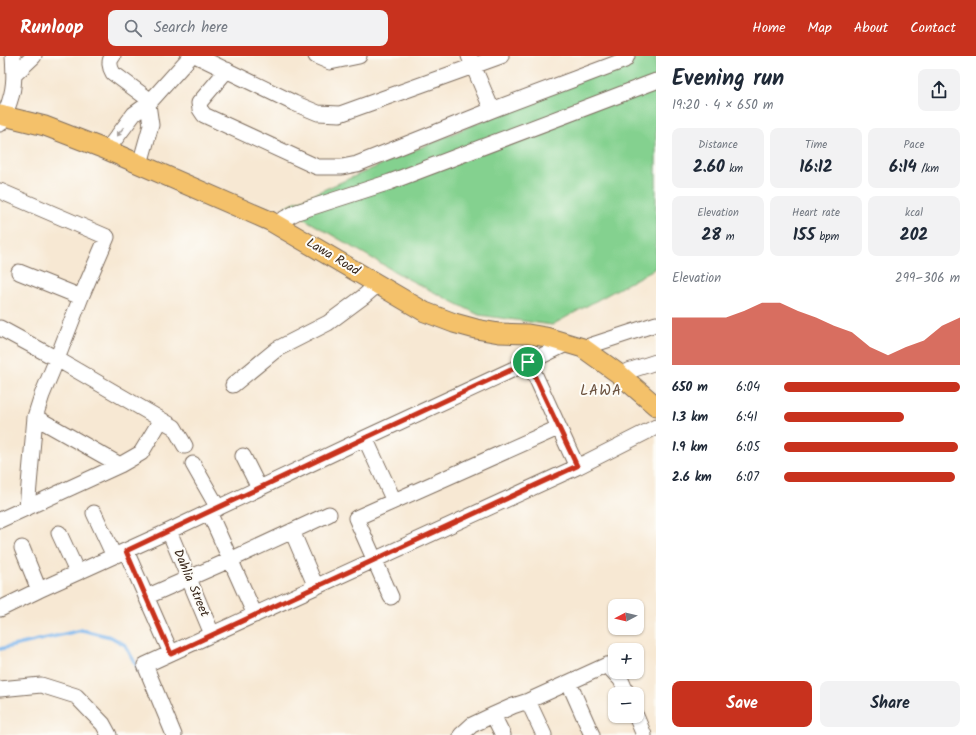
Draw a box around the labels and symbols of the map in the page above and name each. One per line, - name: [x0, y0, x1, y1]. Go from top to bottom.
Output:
- one-way arrow: [116, 126, 124, 137]
- street label: Lawa Road: [302, 233, 364, 282]
- pin: [511, 345, 545, 379]
- district label: LAWA: [580, 379, 622, 403]
- street label: Dahlia Street: [167, 546, 215, 621]
- north arrow: [608, 599, 644, 635]

